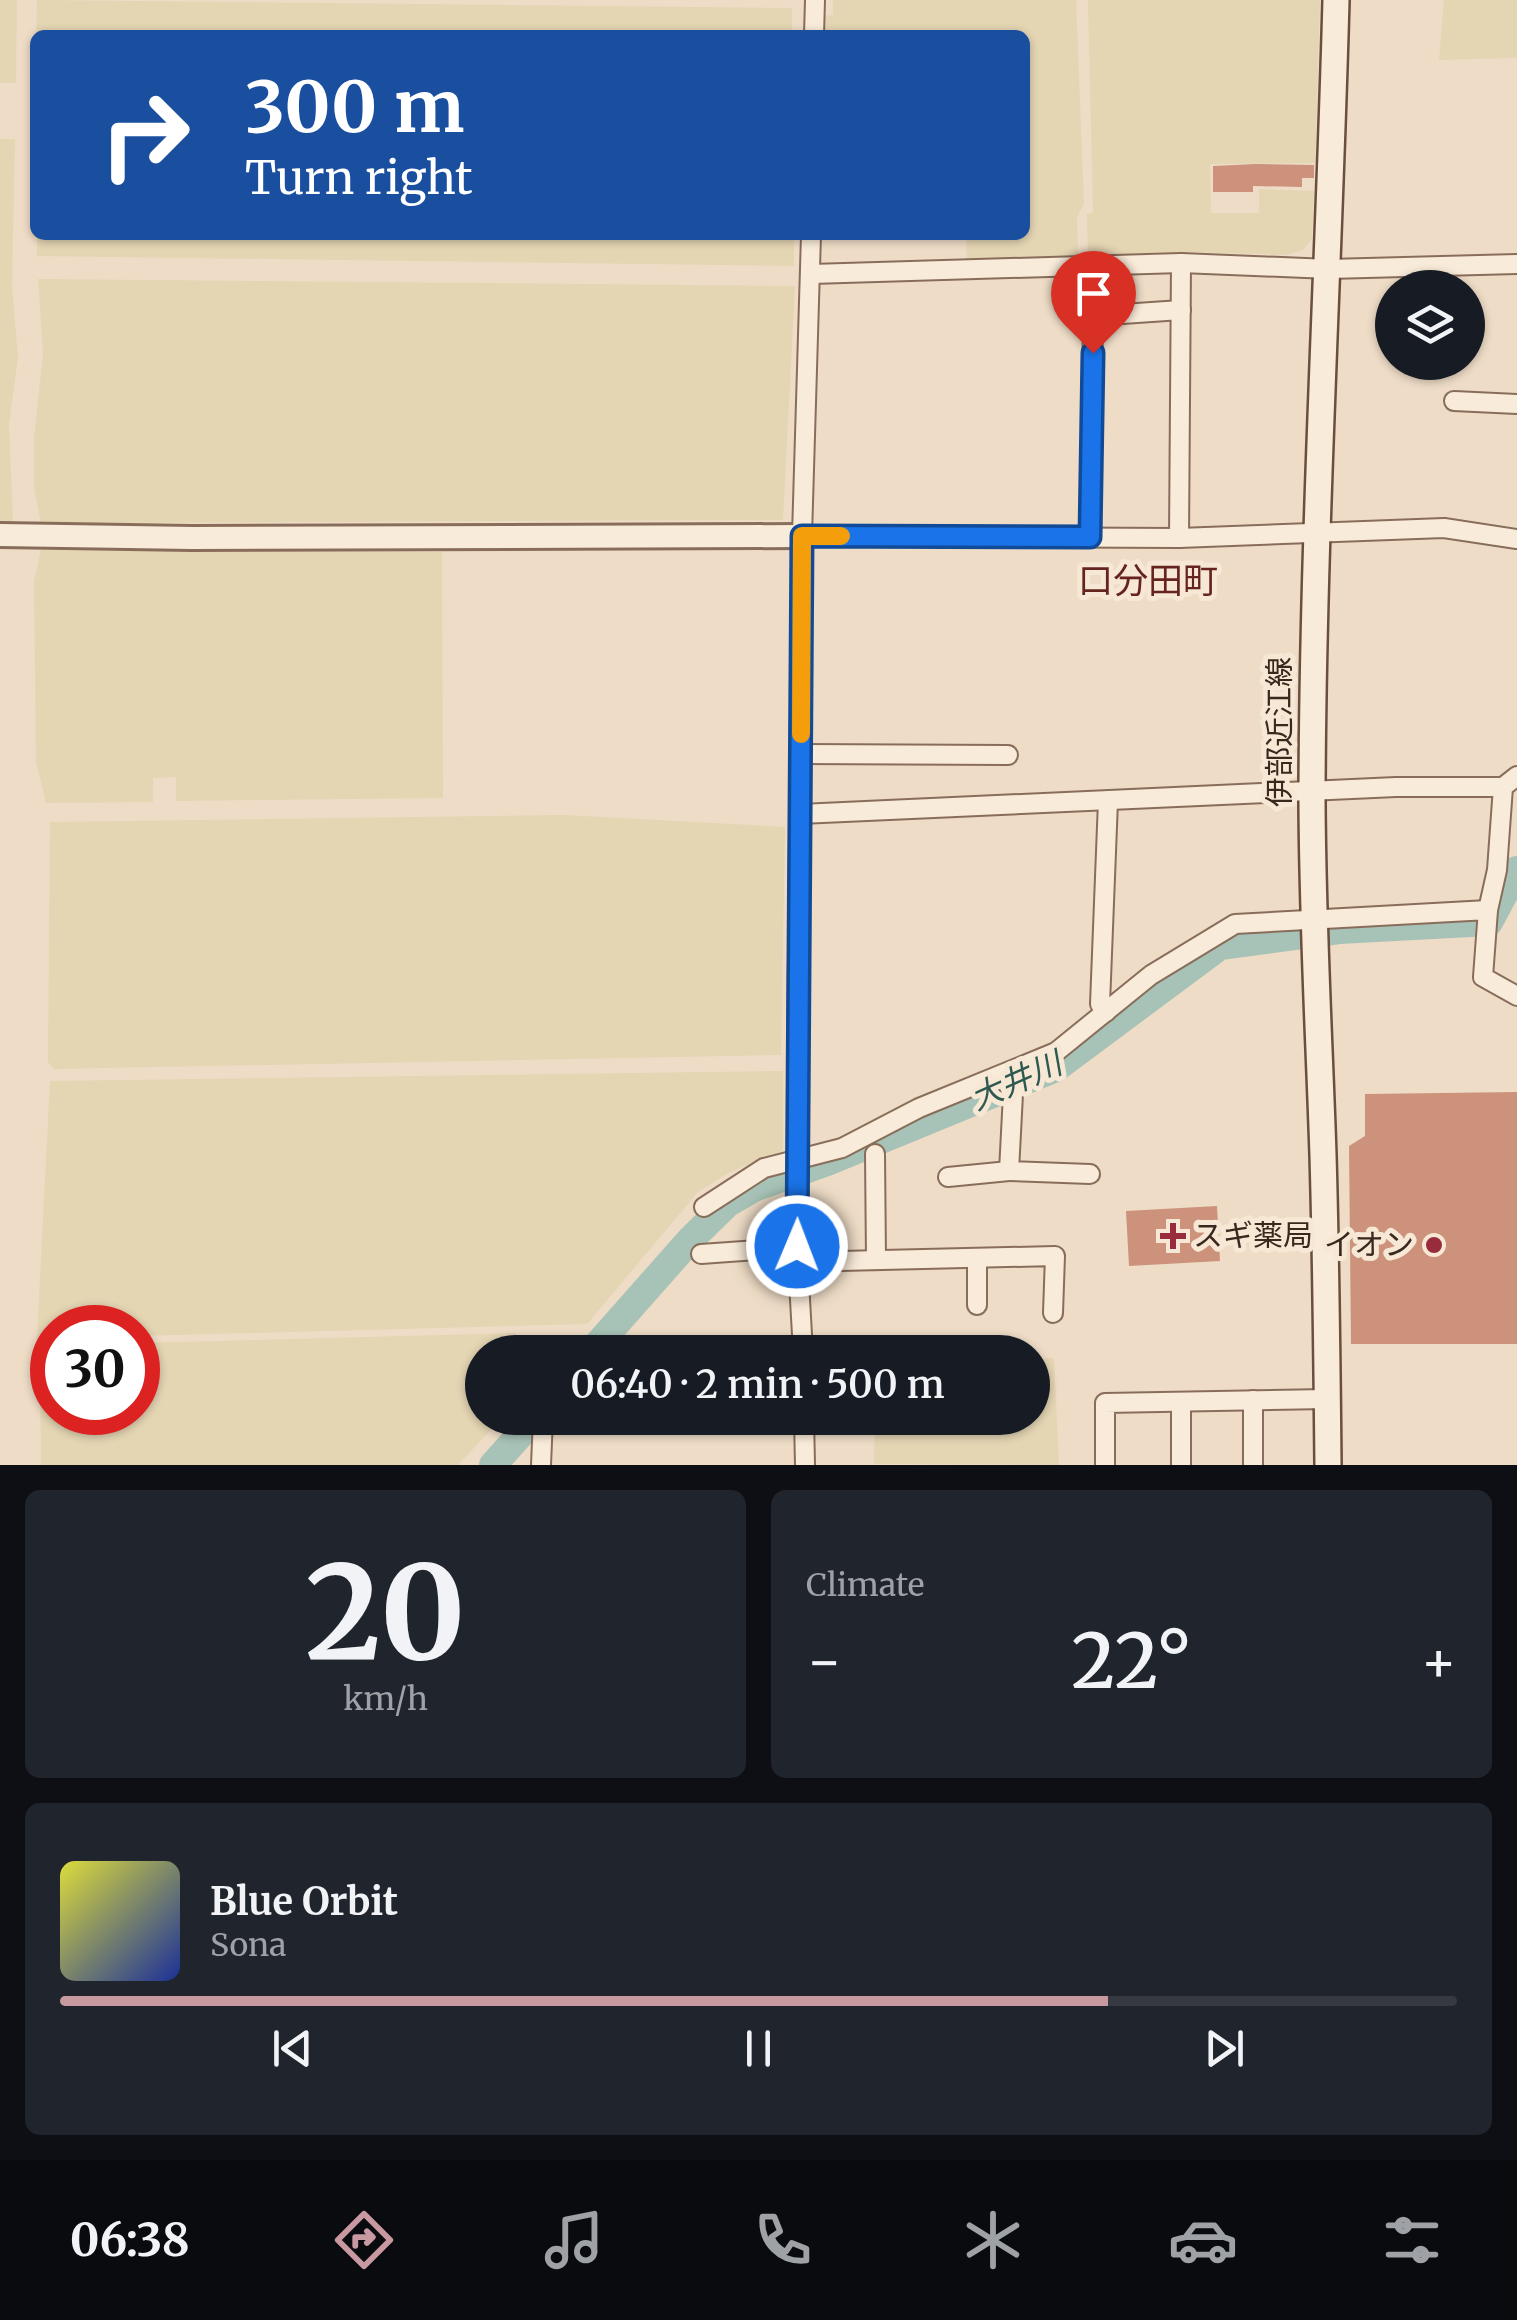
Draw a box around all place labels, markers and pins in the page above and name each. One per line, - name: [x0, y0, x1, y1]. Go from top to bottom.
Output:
- pin: [1051, 251, 1136, 354]
- place label: スギ薬局: [1193, 1216, 1313, 1254]
- marker: スギ薬局: [1162, 1225, 1184, 1247]
- place label: イオン: [1324, 1225, 1414, 1263]
- marker: イオン: [1423, 1234, 1445, 1256]

